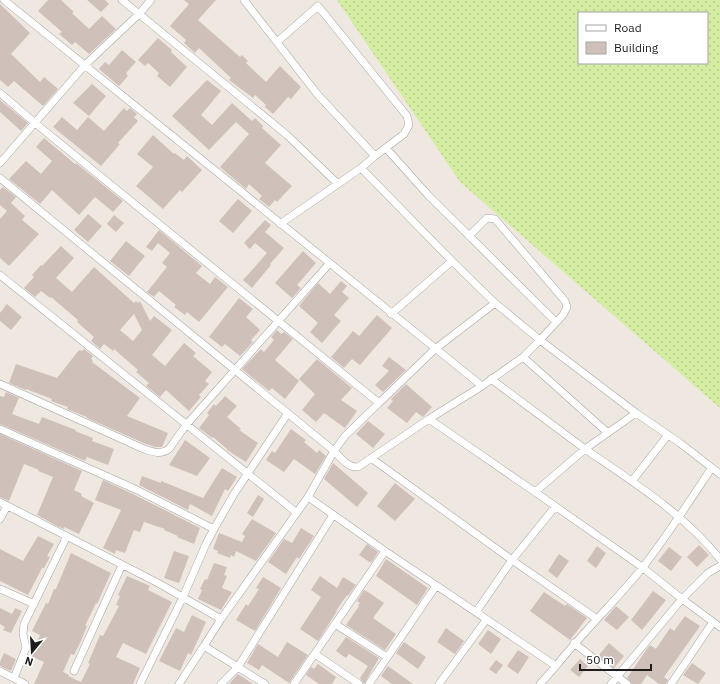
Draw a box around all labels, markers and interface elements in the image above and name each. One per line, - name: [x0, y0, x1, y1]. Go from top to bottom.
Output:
- legend: [578, 12, 708, 64]
- text: Road: [614, 20, 642, 35]
- text: Building: [614, 40, 659, 55]
- north arrow: [12, 632, 52, 672]
- scale bar: [580, 646, 651, 672]
- text: 50 m: [586, 652, 614, 667]
- text: N: [23, 654, 35, 669]

